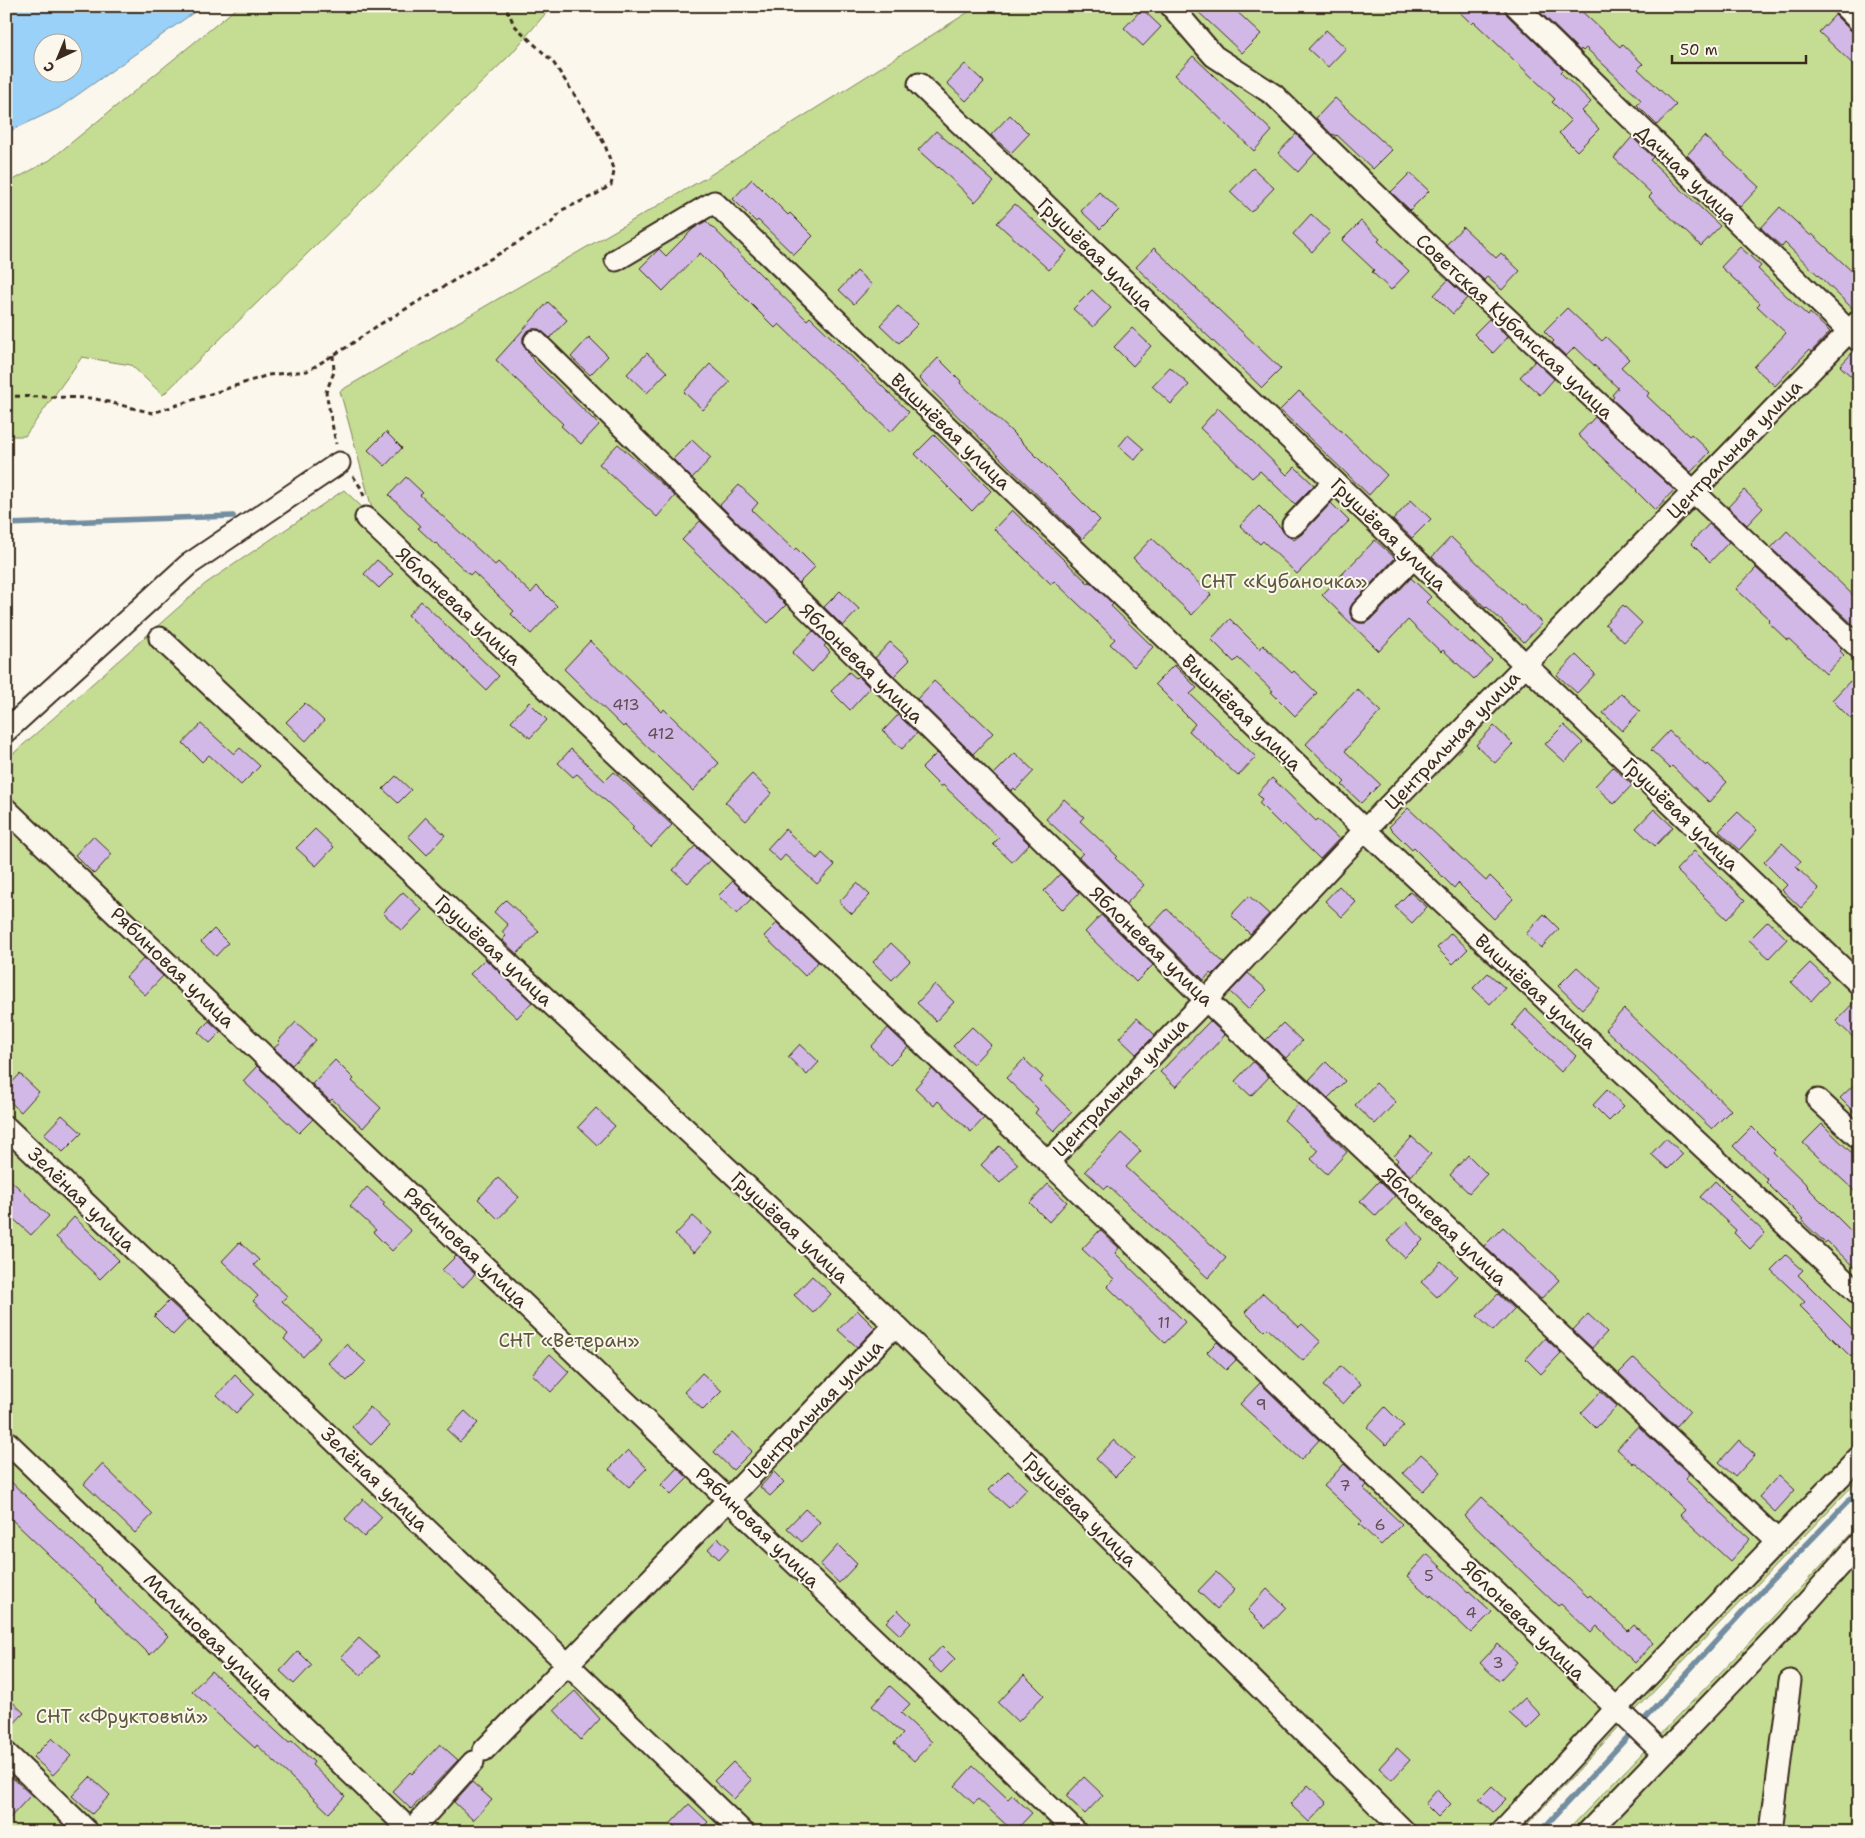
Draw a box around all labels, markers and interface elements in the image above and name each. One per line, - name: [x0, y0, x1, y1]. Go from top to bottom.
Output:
- north arrow: [32, 32, 82, 82]
- scale bar: [1672, 32, 1806, 64]
- text: 50 m: [1680, 40, 1718, 60]
- text: С: [40, 58, 58, 77]
- street label: Дачная улица: [1630, 119, 1743, 230]
- street label: Грушёвая улица: [1032, 192, 1159, 317]
- street label: Советская Кубанская улица: [1410, 228, 1619, 425]
- street label: Вишнёвая улица: [885, 367, 1016, 495]
- street label: Центральная улица: [1661, 374, 1808, 525]
- street label: Грушёвая улица: [1325, 472, 1452, 597]
- street label: Яблоневая улица: [391, 542, 527, 671]
- park label: СНТ «Кубаночка»: [1201, 569, 1367, 594]
- street label: Яблоневая улица: [794, 598, 929, 729]
- street label: Вишнёвая улица: [1176, 648, 1307, 776]
- street label: Центральная улица: [1379, 665, 1526, 816]
- house number: 413: [612, 694, 640, 715]
- house number: 412: [647, 723, 675, 744]
- street label: Грушёвая улица: [1617, 752, 1744, 877]
- street label: Яблоневая улица: [1084, 881, 1219, 1012]
- street label: Грушёвая улица: [429, 889, 558, 1012]
- street label: Рябиновая улица: [105, 901, 240, 1033]
- street label: Вишнёвая улица: [1469, 928, 1602, 1055]
- street label: Центральная улица: [1047, 1012, 1194, 1163]
- street label: Зелёная улица: [23, 1142, 141, 1257]
- street label: Яблоневая улица: [1377, 1162, 1513, 1291]
- street label: Грушёвая улица: [725, 1166, 854, 1289]
- street label: Рябиновая улица: [398, 1181, 533, 1313]
- house number: 11: [1158, 1312, 1170, 1333]
- park label: СНТ «Ветеран»: [498, 1328, 640, 1353]
- street label: Центральная улица: [742, 1334, 889, 1485]
- house number: 9: [1255, 1394, 1267, 1415]
- street label: Зелёная улица: [316, 1422, 434, 1537]
- street label: Грушёвая улица: [1017, 1447, 1143, 1572]
- street label: Рябиновая улица: [690, 1461, 825, 1593]
- house number: 7: [1339, 1475, 1351, 1496]
- house number: 6: [1374, 1514, 1386, 1535]
- street label: Яблоневая улица: [1456, 1555, 1591, 1686]
- house number: 5: [1424, 1565, 1434, 1586]
- street label: Малиновая улица: [138, 1568, 279, 1705]
- house number: 4: [1465, 1602, 1477, 1623]
- house number: 3: [1492, 1652, 1504, 1673]
- park label: СНТ «Фруктовый»: [36, 1704, 208, 1729]

